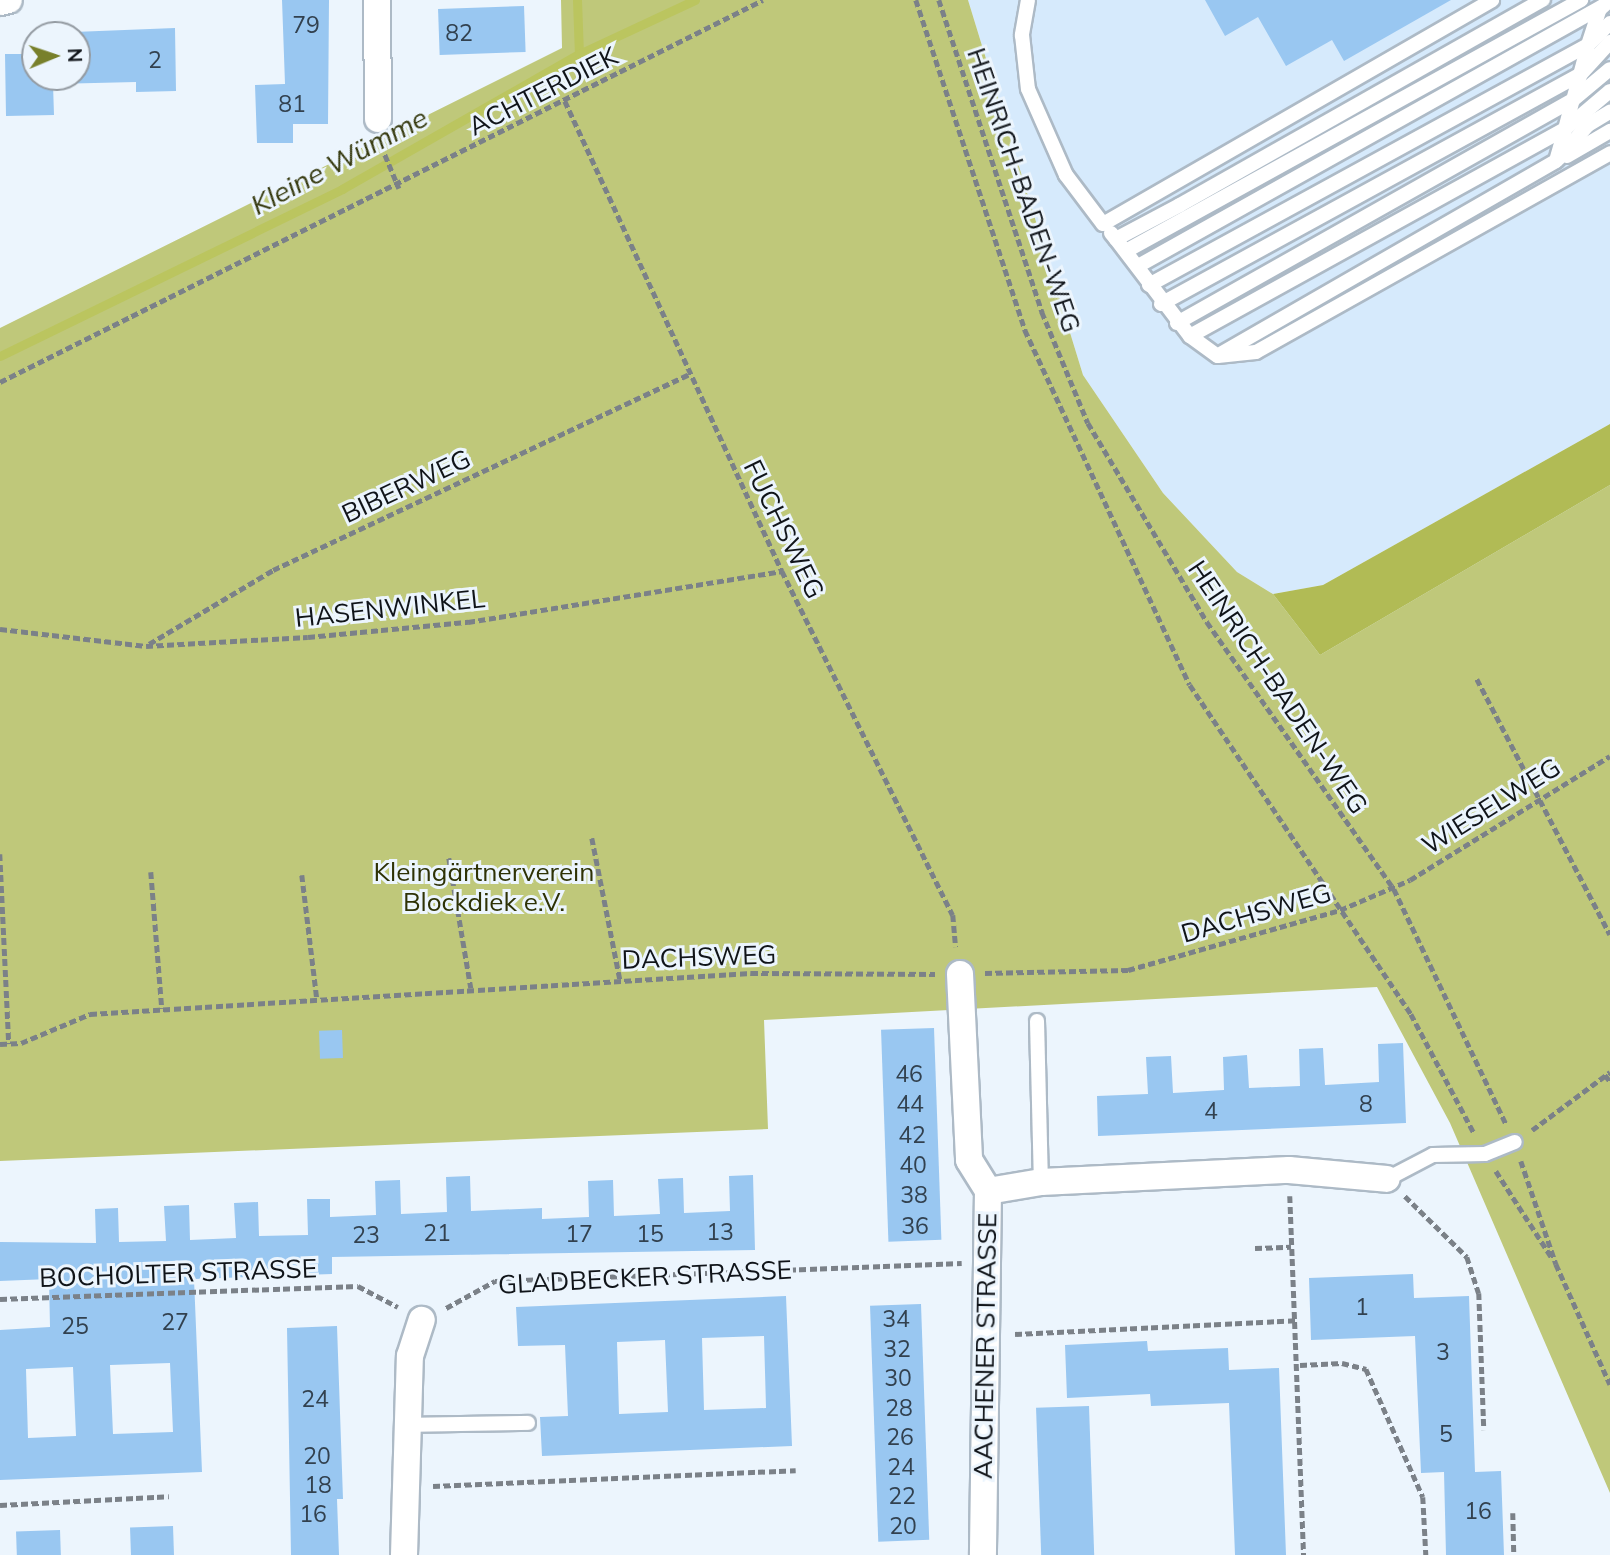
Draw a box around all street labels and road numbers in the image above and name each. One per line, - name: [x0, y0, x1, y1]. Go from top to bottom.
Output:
- street label: ACHTERDIEK: [463, 40, 623, 142]
- street label: HEINRICH-BADEN-WEG: [961, 44, 1087, 336]
- street label: BIBERWEG: [337, 443, 475, 529]
- street label: FUCHSWEG: [737, 455, 831, 603]
- street label: HEINRICH-BADEN-WEG: [1182, 554, 1374, 820]
- street label: HASENWINKEL: [294, 583, 486, 633]
- street label: WIESELWEG: [1416, 751, 1566, 861]
- street label: DACHSWEG: [1177, 877, 1335, 949]
- street label: DACHSWEG: [621, 939, 777, 975]
- street label: AACHENER STRASSE: [967, 1213, 1003, 1479]
- street label: BOCHOLTER STRASSE: [39, 1253, 317, 1293]
- street label: GLADBECKER STRASSE: [497, 1254, 793, 1300]

